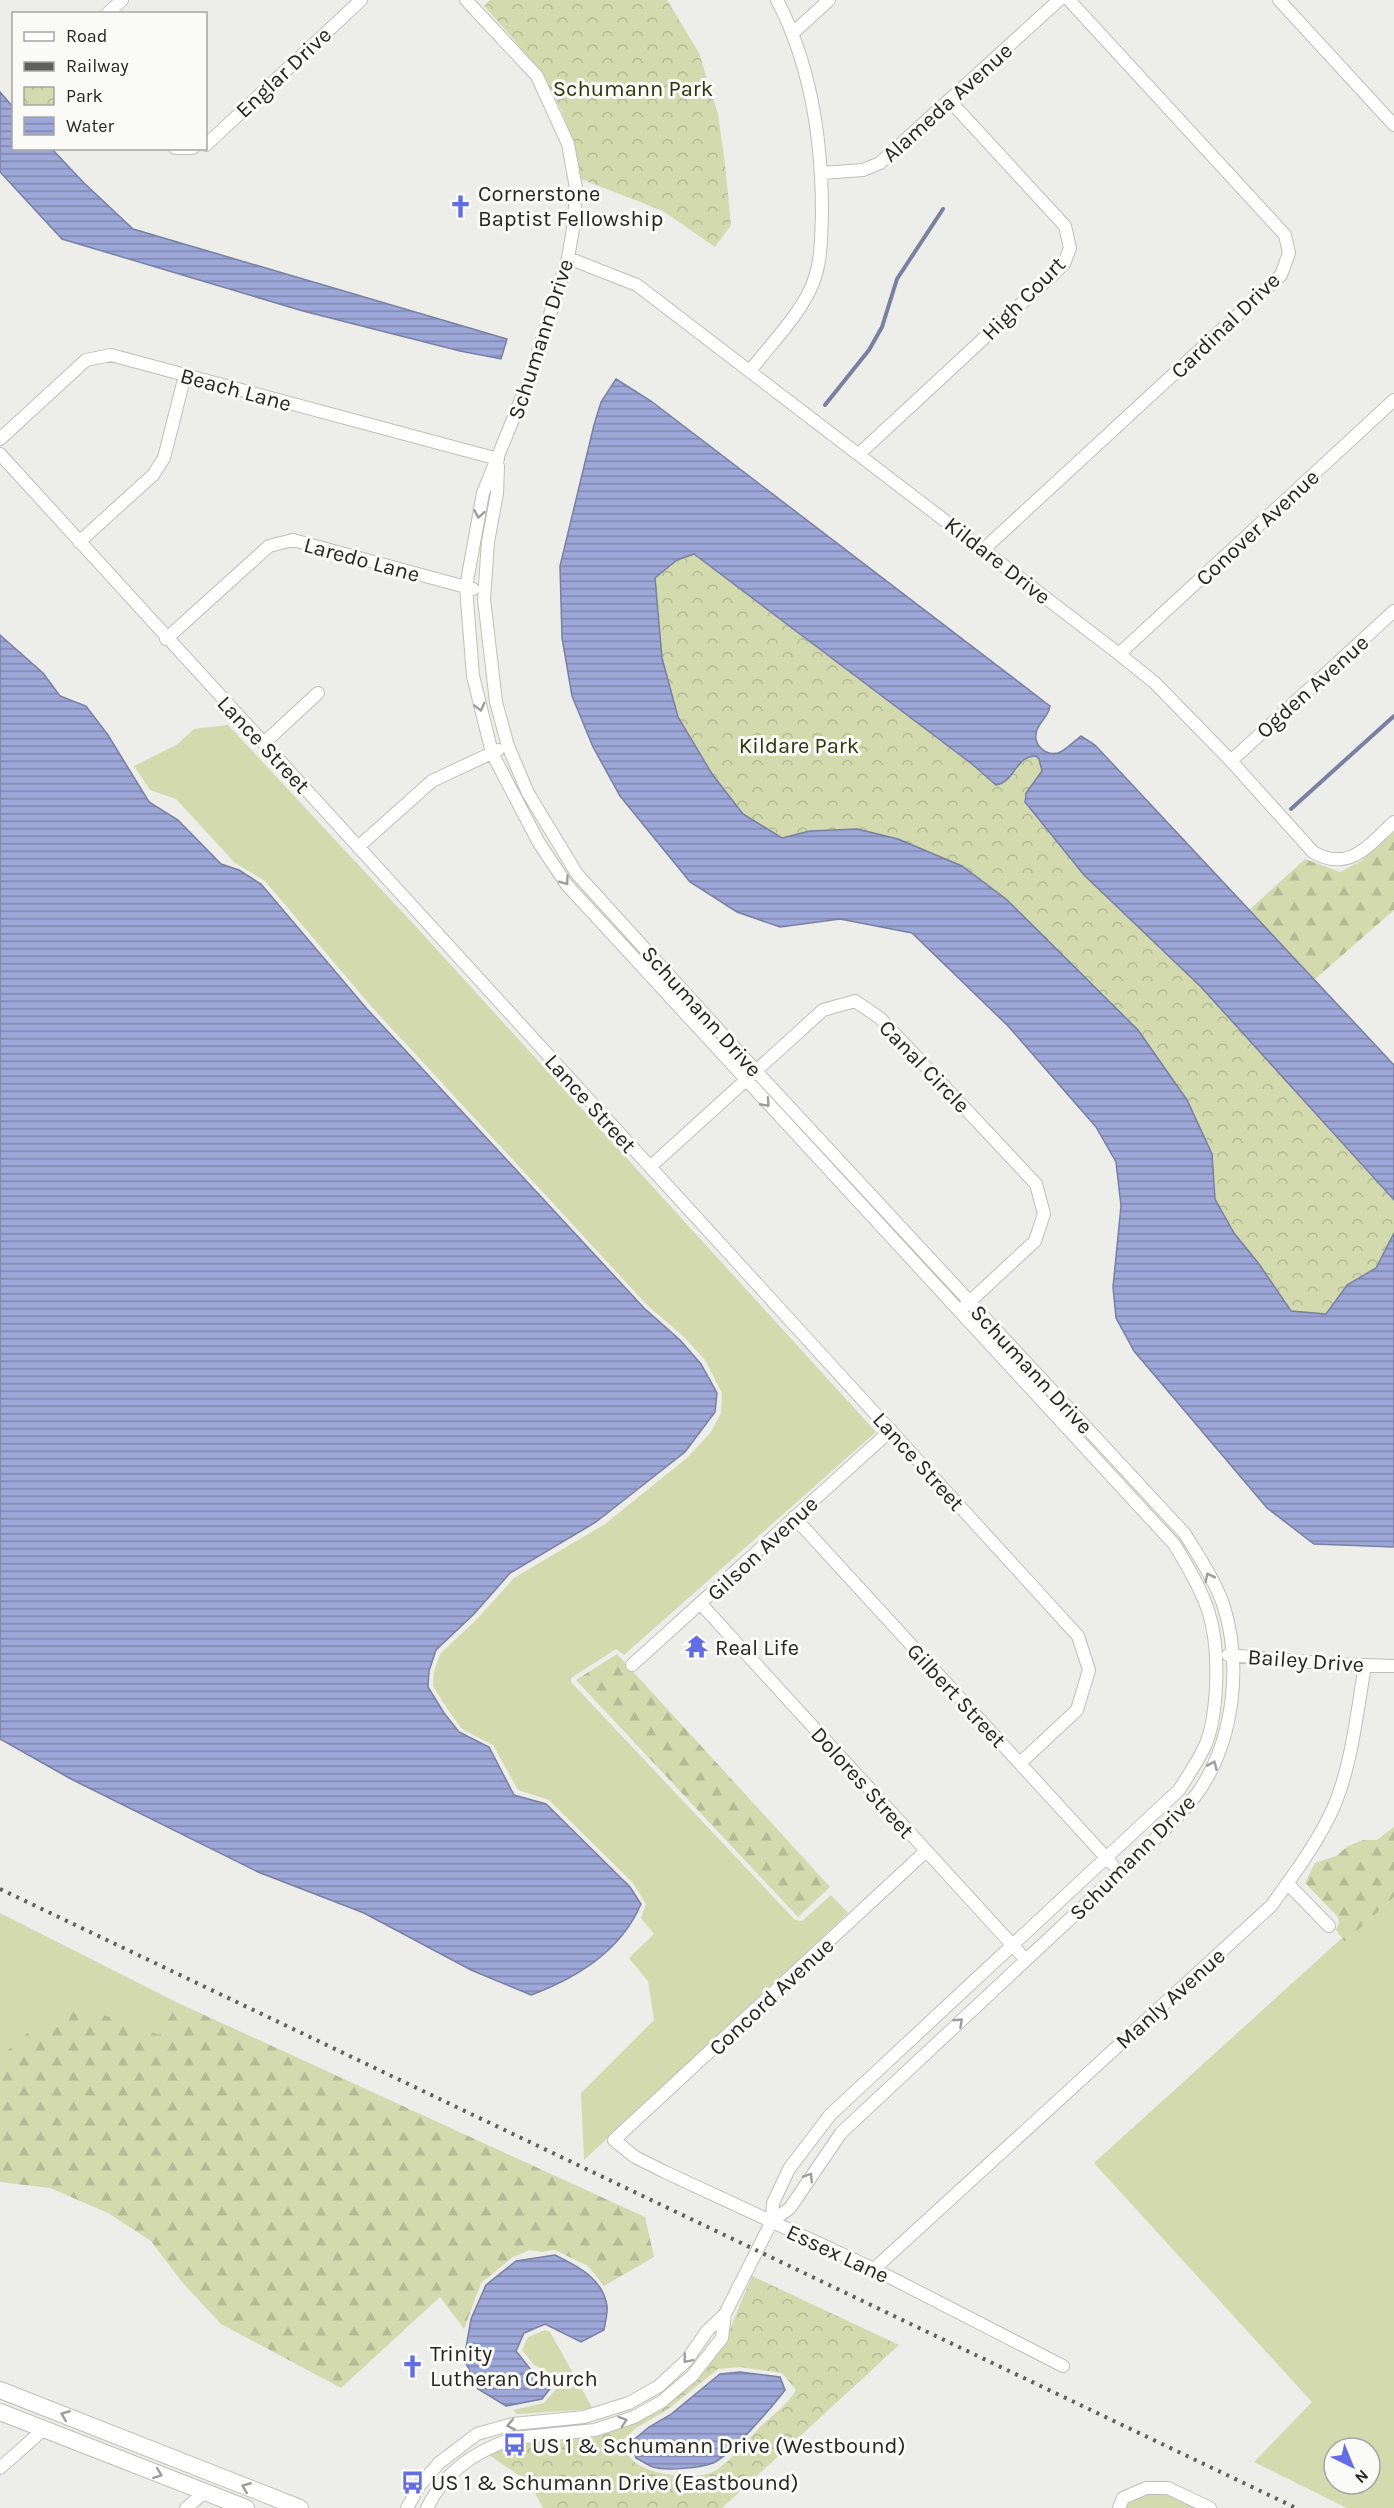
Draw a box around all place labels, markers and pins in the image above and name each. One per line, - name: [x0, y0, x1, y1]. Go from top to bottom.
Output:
- place label: Cornerstone Baptist Fellowship: [478, 181, 663, 232]
- church icon: Cornerstone Baptist Fellowship: [447, 193, 473, 219]
- temple icon: Real Life: [684, 1634, 710, 1660]
- place label: Real Life: [715, 1635, 799, 1661]
- place label: Trinity Lutheran Church: [430, 2341, 598, 2392]
- church icon: Trinity Lutheran Church: [399, 2353, 425, 2379]
- bus stop icon: US 1 & Schumann Drive (Westbound): [501, 2432, 527, 2458]
- place label: US 1 & Schumann Drive (Westbound): [532, 2433, 905, 2459]
- bus stop icon: US 1 & Schumann Drive (Eastbound): [400, 2469, 426, 2495]
- place label: US 1 & Schumann Drive (Eastbound): [431, 2470, 799, 2496]

